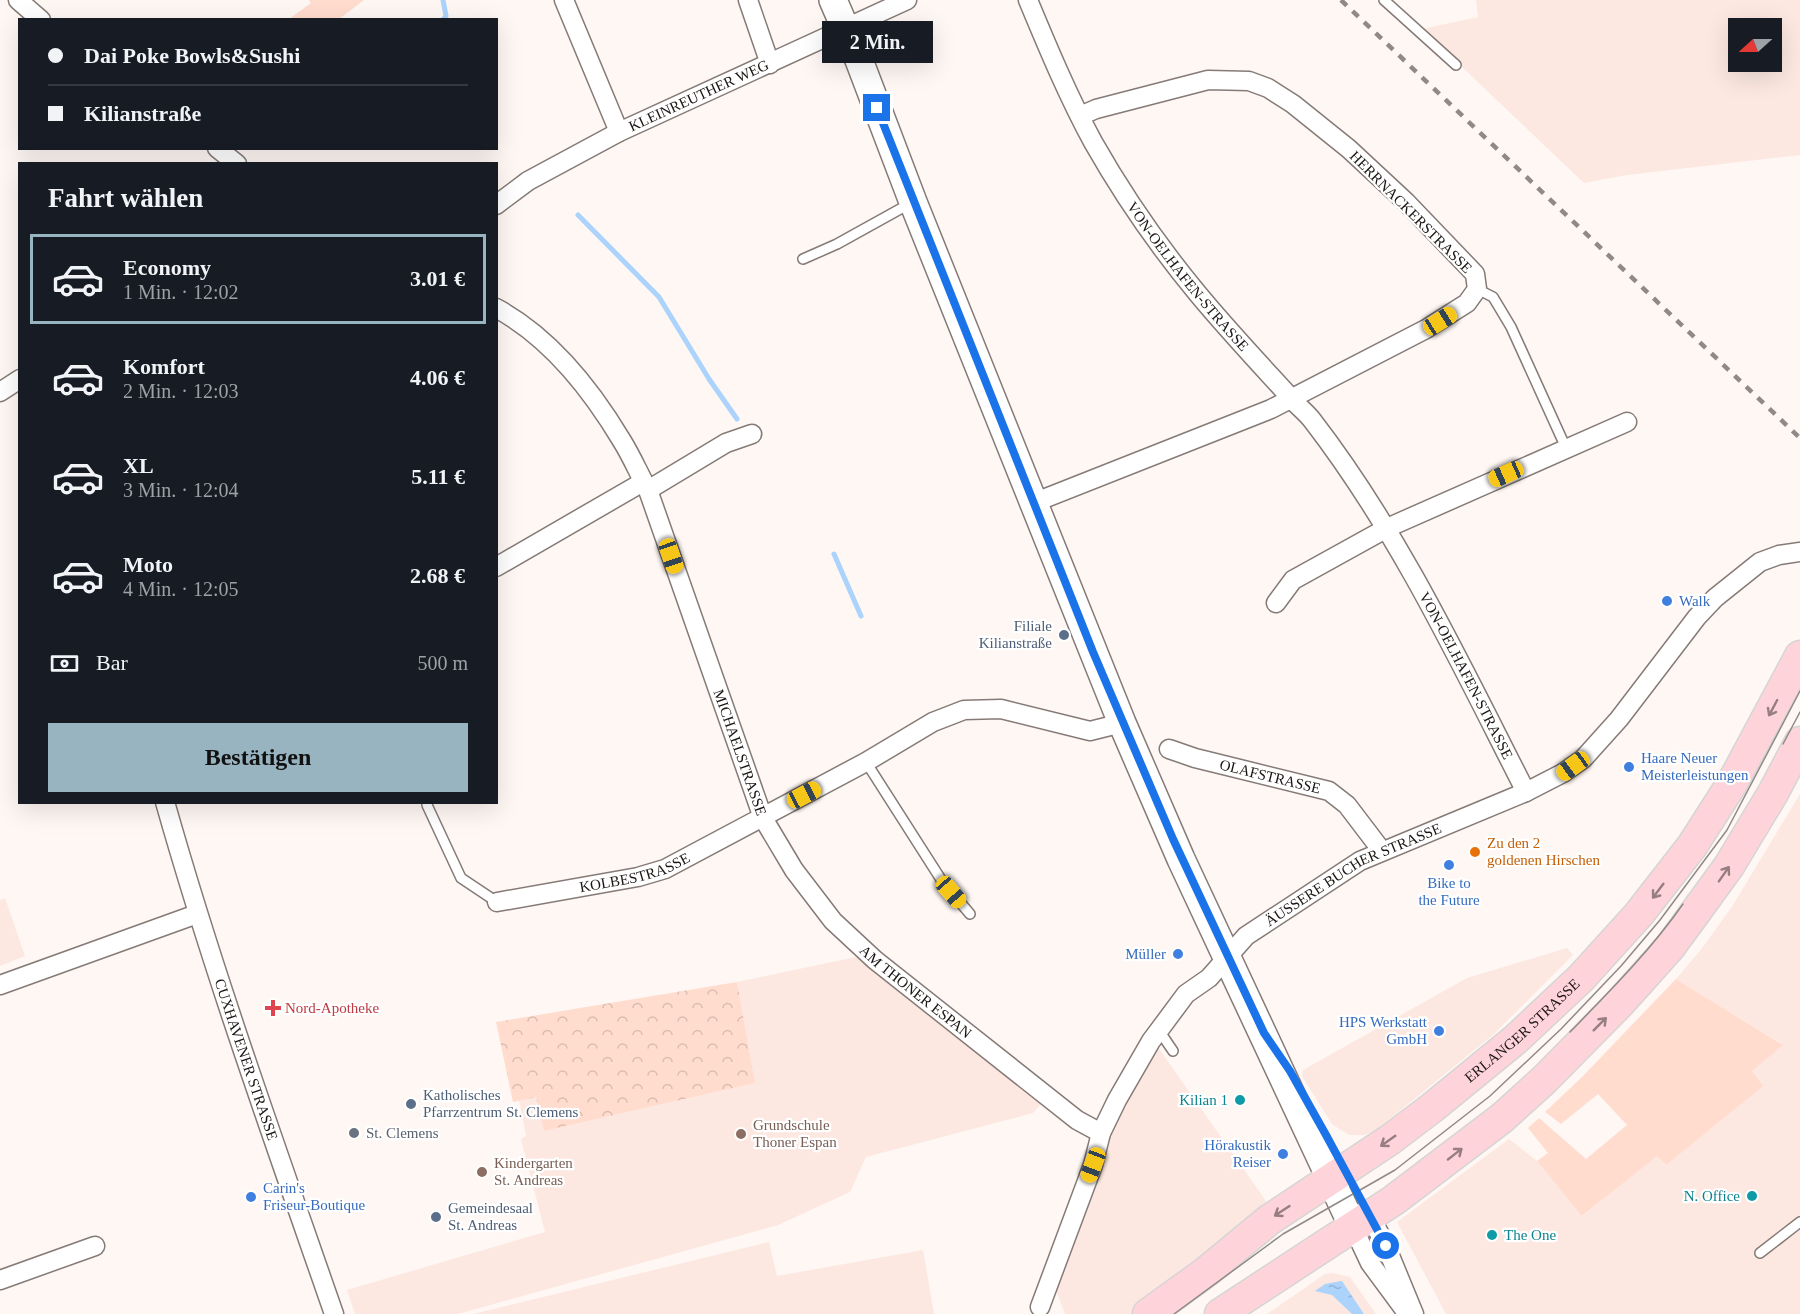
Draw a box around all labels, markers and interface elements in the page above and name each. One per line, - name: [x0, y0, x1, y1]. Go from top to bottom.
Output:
- north arrow: [1728, 18, 1782, 72]
- map controls: [1728, 18, 1782, 72]
- callout: 2 Min.: [822, 21, 932, 63]
- text: 2 Min.: [850, 31, 905, 53]
- text: Dai Poke Bowls&Sushi: [84, 43, 300, 68]
- street label: KLEINREUTHER WEG: [626, 56, 771, 134]
- route end: [863, 94, 890, 121]
- text: Kilianstraße: [84, 101, 201, 126]
- street label: HERRNACKERSTRASSE: [1347, 148, 1475, 276]
- text: Fahrt wählen: [48, 183, 203, 213]
- street label: VON-OELHAFEN-STRASSE: [1124, 199, 1252, 354]
- icon: car: [51, 252, 105, 306]
- text: Economy: [123, 255, 211, 280]
- text: 3.01 €: [410, 266, 465, 291]
- text: 1 Min. · 12:02: [123, 281, 239, 303]
- car: [1420, 304, 1460, 338]
- icon: car: [51, 351, 105, 405]
- text: Komfort: [123, 354, 205, 379]
- text: 4.06 €: [410, 365, 465, 390]
- text: 2 Min. · 12:03: [123, 380, 239, 402]
- icon: car: [51, 450, 105, 504]
- text: XL: [123, 453, 154, 478]
- car: [1486, 458, 1526, 490]
- text: 5.11 €: [411, 464, 465, 489]
- text: 3 Min. · 12:04: [123, 479, 239, 501]
- car: [657, 536, 685, 576]
- icon: car: [51, 549, 105, 603]
- text: Moto: [123, 552, 173, 577]
- text: 2.68 €: [410, 563, 465, 588]
- text: 4 Min. · 12:05: [123, 578, 239, 600]
- street label: VON-OELHAFEN-STRASSE: [1416, 589, 1516, 762]
- place label: Walk: [1679, 593, 1711, 609]
- marker: Walk: [1660, 594, 1674, 608]
- place label: Filiale Kilianstraße: [979, 618, 1052, 651]
- marker: Filiale Kilianstraße: [1057, 628, 1071, 642]
- icon: cash: [48, 647, 81, 680]
- text: Bar: [96, 650, 128, 675]
- text: 500 m: [417, 652, 468, 674]
- street label: MICHAELSTRASSE: [711, 687, 770, 818]
- one-way arrow: [1766, 699, 1778, 717]
- button: Bestätigen: [48, 723, 468, 792]
- car: [1553, 748, 1593, 784]
- place label: Haare Neuer Meisterleistungen: [1641, 750, 1749, 783]
- street label: OLAFSTRASSE: [1218, 756, 1322, 797]
- marker: Haare Neuer Meisterleistungen: [1622, 760, 1636, 774]
- car: [784, 779, 824, 811]
- street label: ÄUSSERE BUCHER STRASSE: [1262, 820, 1444, 929]
- place label: Zu den 2 goldenen Hirschen: [1487, 835, 1600, 868]
- marker: Zu den 2 goldenen Hirschen: [1468, 845, 1482, 859]
- street label: KOLBESTRASSE: [578, 849, 692, 895]
- marker: Bike to the Future: [1442, 858, 1456, 872]
- one-way arrow: [1718, 866, 1730, 882]
- car: [932, 873, 970, 911]
- place label: Bike to the Future: [1418, 875, 1480, 908]
- one-way arrow: [1652, 882, 1664, 898]
- street label: AM THONER ESPAN: [857, 942, 975, 1041]
- place label: Müller: [1125, 946, 1166, 962]
- marker: Müller: [1171, 947, 1185, 961]
- street label: ERLANGER STRASSE: [1462, 976, 1583, 1086]
- street label: CUXHAVENER STRASSE: [212, 977, 281, 1142]
- place label: Nord-Apotheke: [285, 1000, 379, 1016]
- marker: Nord-Apotheke: [266, 1001, 280, 1015]
- place label: HPS Werkstatt GmbH: [1339, 1014, 1428, 1047]
- one-way arrow: [1592, 1016, 1607, 1031]
- marker: HPS Werkstatt GmbH: [1432, 1024, 1446, 1038]
- place label: Katholisches Pfarrzentrum St. Clemens: [423, 1087, 579, 1120]
- place label: Kilian 1: [1179, 1092, 1228, 1108]
- marker: Kilian 1: [1233, 1093, 1247, 1107]
- marker: Katholisches Pfarrzentrum St. Clemens: [404, 1097, 418, 1111]
- place label: Grundschule Thoner Espan: [753, 1117, 837, 1150]
- place label: St. Clemens: [366, 1125, 439, 1141]
- marker: St. Clemens: [347, 1126, 361, 1140]
- marker: Grundschule Thoner Espan: [734, 1127, 748, 1141]
- one-way arrow: [1380, 1135, 1396, 1147]
- place label: Hörakustik Reiser: [1204, 1137, 1271, 1170]
- car: [1078, 1145, 1108, 1185]
- marker: Hörakustik Reiser: [1276, 1147, 1290, 1161]
- one-way arrow: [1447, 1148, 1463, 1161]
- place label: Kindergarten St. Andreas: [494, 1155, 573, 1188]
- marker: Kindergarten St. Andreas: [475, 1165, 489, 1179]
- place label: Carin's Friseur-Boutique: [263, 1180, 366, 1213]
- place label: N. Office: [1684, 1188, 1740, 1204]
- marker: N. Office: [1745, 1189, 1759, 1203]
- marker: Carin's Friseur-Boutique: [244, 1190, 258, 1204]
- place label: Gemeindesaal St. Andreas: [448, 1200, 533, 1233]
- one-way arrow: [1274, 1206, 1291, 1218]
- marker: Gemeindesaal St. Andreas: [429, 1210, 443, 1224]
- place label: The One: [1504, 1227, 1556, 1243]
- marker: The One: [1485, 1228, 1499, 1242]
- route start: [1372, 1232, 1399, 1259]

